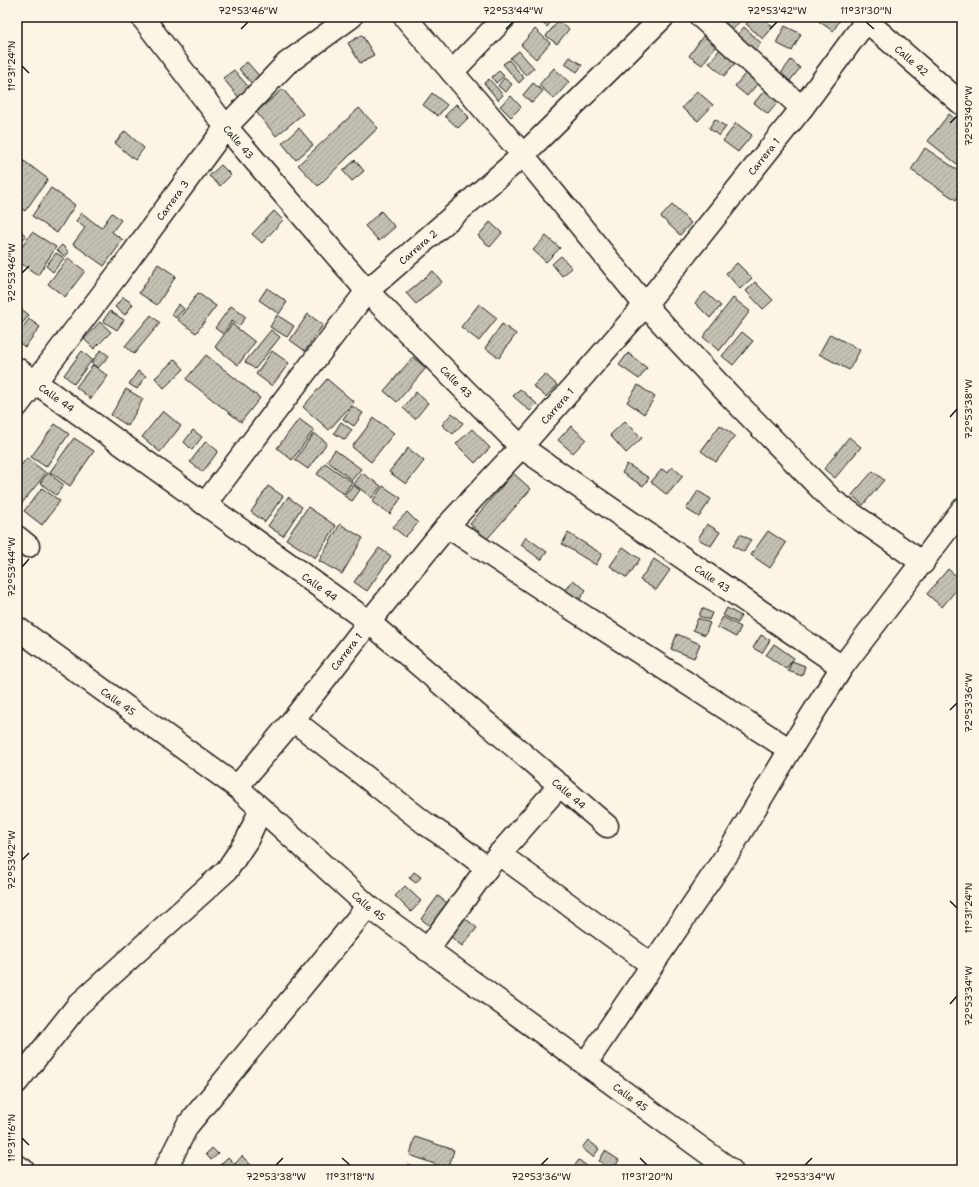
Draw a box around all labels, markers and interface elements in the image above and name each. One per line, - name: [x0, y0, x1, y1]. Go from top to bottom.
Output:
- text: 72°53'46"W: [218, 4, 278, 17]
- text: 72°53'44"W: [483, 4, 544, 17]
- text: 72°53'42"W: [747, 4, 807, 17]
- text: 11°31'30"N: [840, 4, 892, 17]
- text: 11°31'24"N: [5, 40, 18, 92]
- street label: Calle 42: [892, 42, 931, 79]
- text: 72°53'40"W: [962, 85, 975, 146]
- street label: Calle 43: [221, 122, 257, 161]
- street label: Carrera 1: [745, 135, 782, 178]
- street label: Carrera 3: [153, 177, 191, 223]
- street label: Carrera 2: [396, 226, 440, 267]
- text: 72°53'46"W: [5, 243, 18, 303]
- street label: Calle 43: [438, 363, 475, 401]
- text: 72°53'38"W: [962, 378, 975, 439]
- street label: Calle 44: [36, 380, 77, 415]
- street label: Carrera 1: [538, 385, 576, 427]
- text: 72°53'44"W: [5, 536, 18, 597]
- street label: Calle 43: [692, 561, 733, 595]
- street label: Calle 44: [299, 569, 340, 604]
- street label: Carrera 1: [327, 630, 365, 673]
- text: 72°53'36"W: [962, 673, 975, 733]
- street label: Calle 45: [98, 684, 138, 718]
- street label: Calle 44: [549, 775, 589, 812]
- text: 72°53'42"W: [5, 830, 18, 890]
- text: 11°31'24"N: [962, 882, 975, 934]
- street label: Calle 45: [349, 888, 388, 923]
- text: 72°53'34"W: [962, 965, 975, 1026]
- street label: Calle 45: [610, 1080, 651, 1114]
- text: 11°31'16"N: [5, 1114, 18, 1162]
- text: 72°53'38"W: [246, 1170, 307, 1183]
- text: 11°31'18"N: [326, 1170, 374, 1183]
- text: 72°53'36"W: [511, 1170, 571, 1183]
- text: 11°31'20"N: [621, 1170, 673, 1183]
- text: 72°53'34"W: [775, 1170, 836, 1183]

